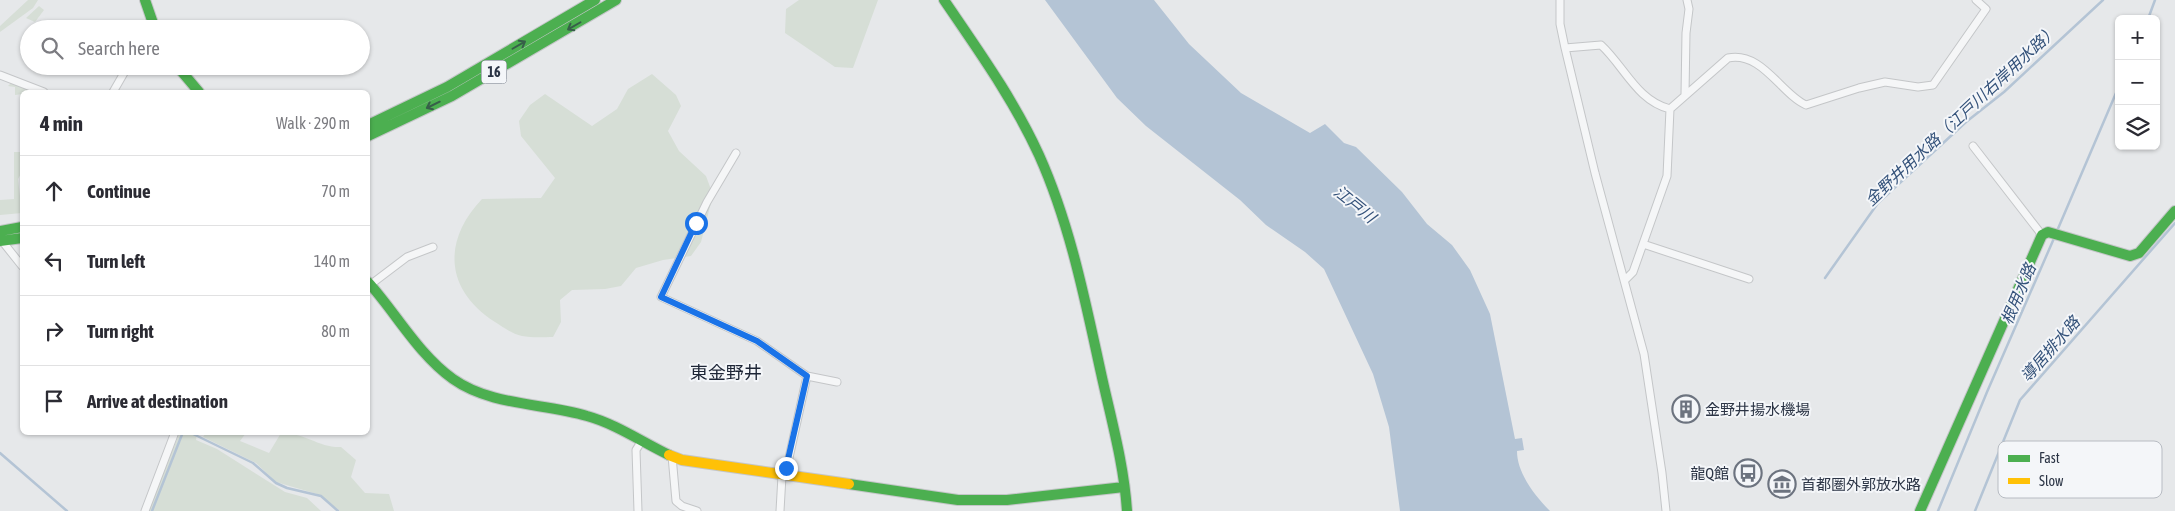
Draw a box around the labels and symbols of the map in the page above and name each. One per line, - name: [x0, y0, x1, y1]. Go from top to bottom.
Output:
- one-way arrow: [568, 21, 582, 31]
- water label: 金野井用水路（江戸川右岸用水路）: [1861, 21, 2061, 209]
- one-way arrow: [512, 40, 526, 50]
- road number: 16: [482, 61, 506, 84]
- one-way arrow: [425, 100, 440, 110]
- water label: 江戸川: [1331, 182, 1381, 227]
- route start: [685, 212, 708, 235]
- water label: 根用水路: [1997, 259, 2040, 327]
- water label: 導居排水路: [2017, 311, 2084, 385]
- district label: 東金野井: [690, 362, 762, 383]
- building icon: 金野井揚水機場: [1671, 394, 1701, 424]
- place label: 金野井揚水機場: [1705, 401, 1810, 418]
- legend: [1998, 441, 2162, 498]
- text: Fast: [2039, 450, 2060, 466]
- route end: [775, 457, 798, 480]
- bus stop icon: 龍Q館: [1733, 458, 1763, 488]
- place label: 龍Q館: [1690, 465, 1729, 482]
- museum icon: 首都圏外郭放水路: [1767, 469, 1797, 499]
- text: Slow: [2039, 473, 2064, 489]
- place label: 首都圏外郭放水路: [1801, 476, 1921, 493]

